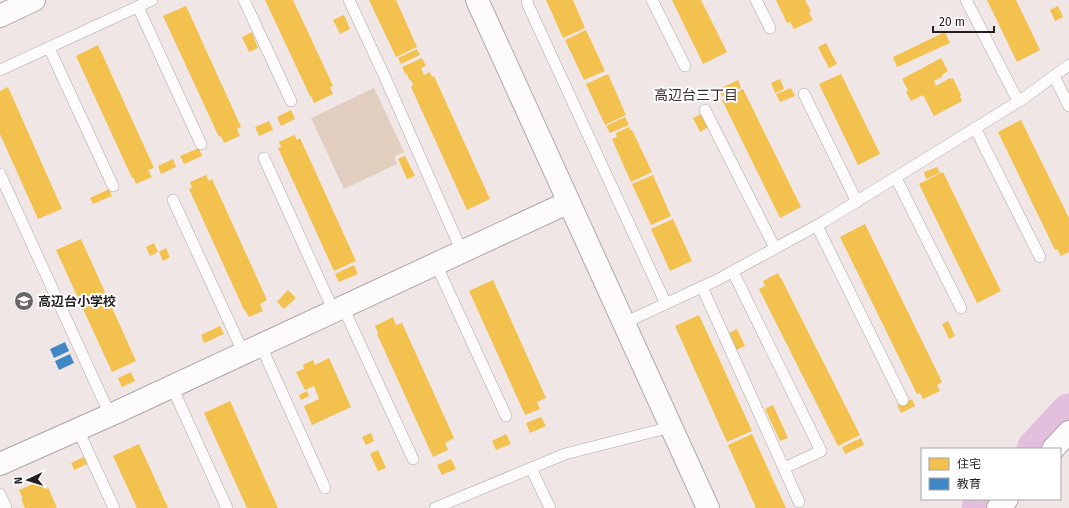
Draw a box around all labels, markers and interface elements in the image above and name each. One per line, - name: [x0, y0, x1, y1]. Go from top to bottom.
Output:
- scale bar: [933, 8, 994, 34]
- text: 20 m: [939, 15, 965, 29]
- district label: 高辺台三丁目: [654, 87, 738, 104]
- school or university icon: 高辺台小学校: [13, 290, 35, 312]
- place label: 高辺台小学校: [38, 294, 116, 309]
- legend: [921, 448, 1061, 500]
- text: 住宅: [957, 457, 981, 471]
- north arrow: [8, 460, 48, 500]
- text: N: [12, 477, 25, 485]
- text: 教育: [957, 477, 981, 491]

